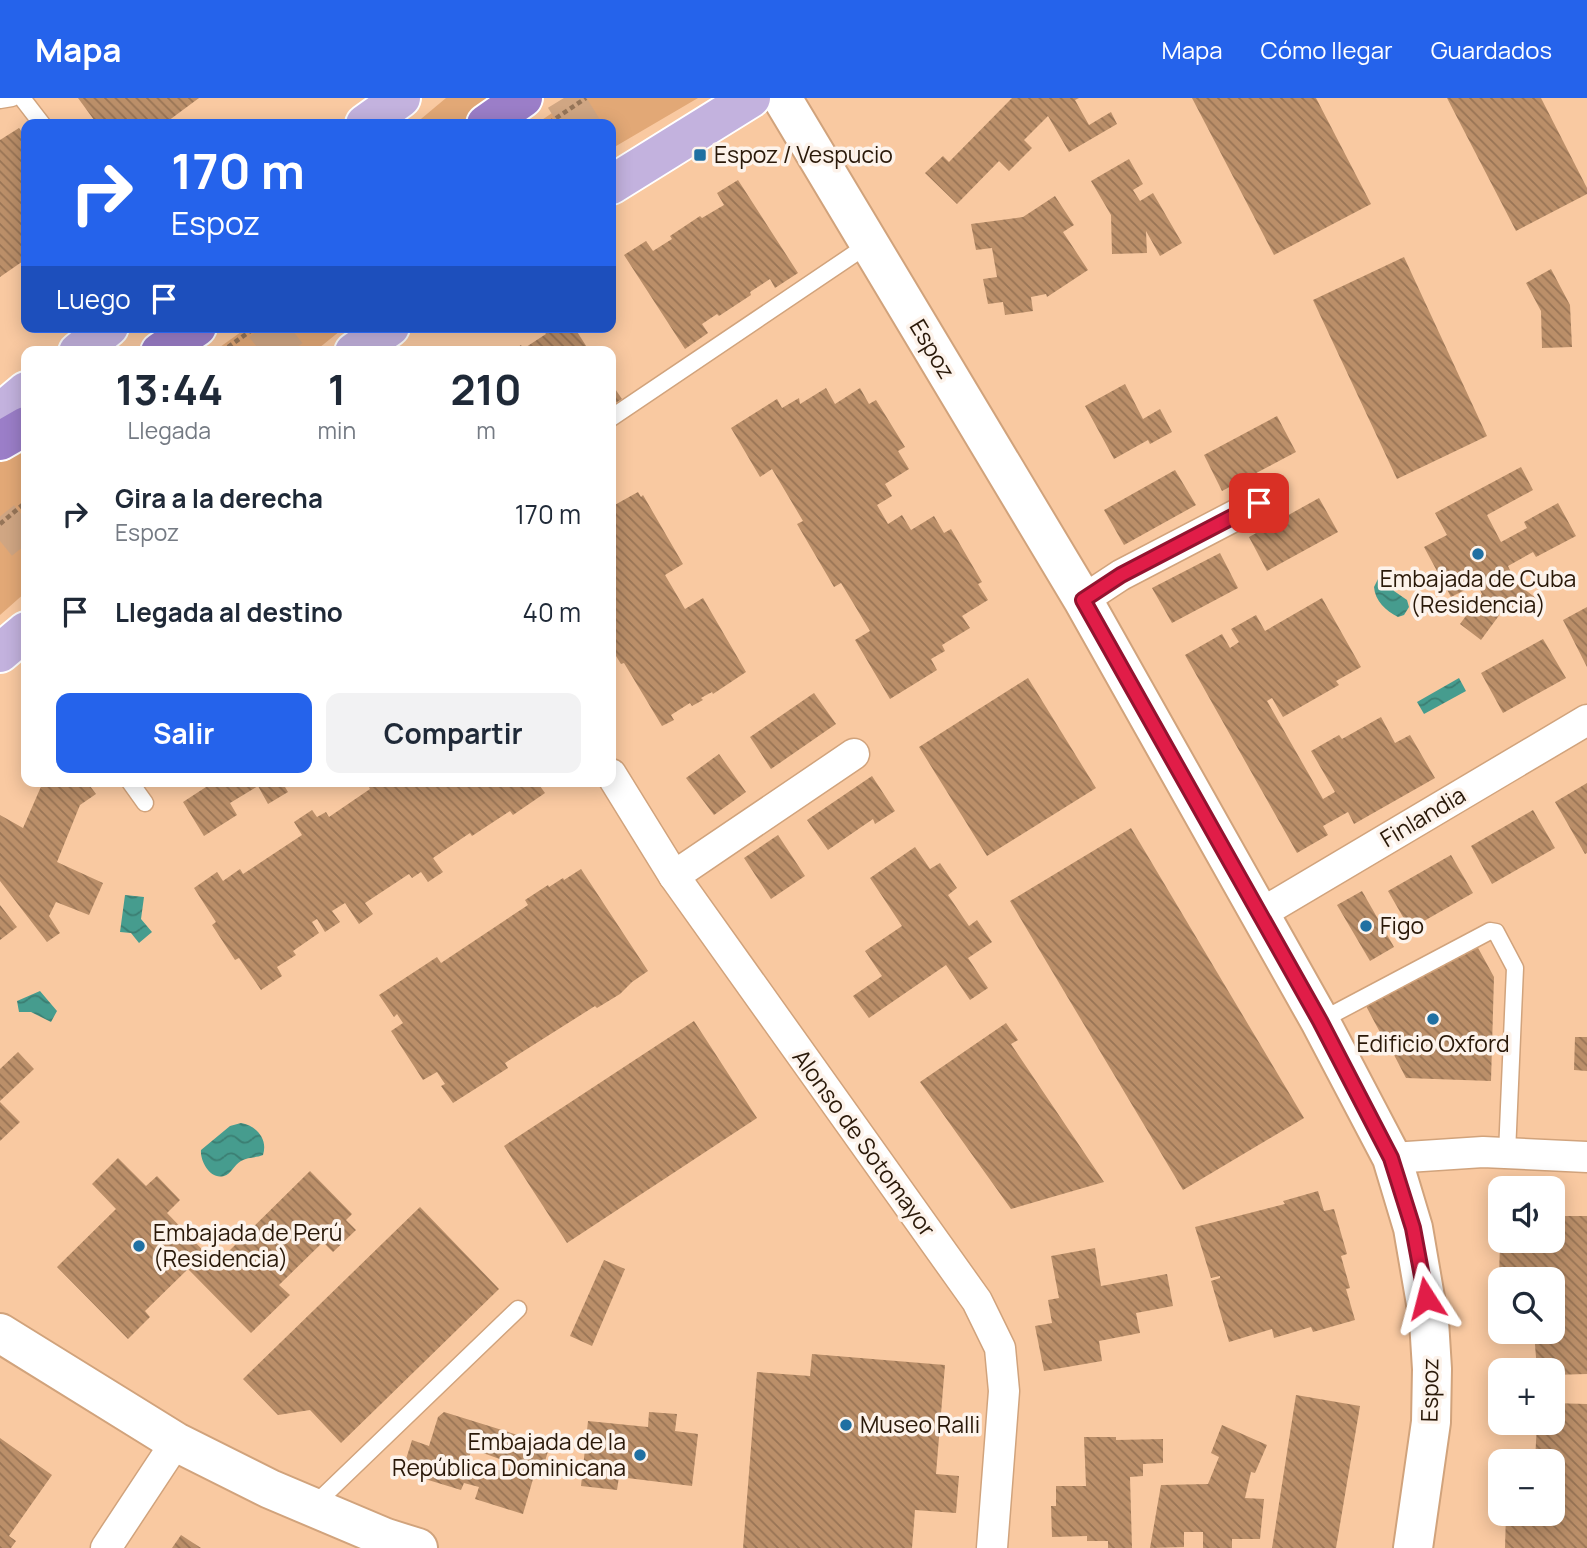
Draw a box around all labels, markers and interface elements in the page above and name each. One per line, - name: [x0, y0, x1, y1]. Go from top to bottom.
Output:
- text: Mapa: [35, 27, 122, 72]
- text: Mapa: [1162, 33, 1223, 66]
- text: Cómo llegar: [1261, 33, 1393, 66]
- text: Guardados: [1431, 33, 1552, 66]
- text: 170 m: [171, 137, 305, 204]
- place label: Espoz / Vespucio: [714, 138, 893, 170]
- icon: right: [56, 147, 147, 238]
- marker: Espoz / Vespucio: [692, 147, 708, 163]
- text: Espoz: [171, 201, 260, 245]
- icon: arrive: [145, 280, 183, 318]
- text: Luego: [56, 281, 131, 317]
- street label: Espoz: [903, 313, 963, 384]
- text: 13:44: [115, 360, 223, 418]
- text: 1: [328, 360, 346, 418]
- text: 210: [451, 360, 522, 418]
- text: Llegada: [128, 414, 211, 446]
- text: min: [318, 414, 356, 446]
- text: m: [476, 414, 496, 446]
- pin: [1229, 473, 1289, 533]
- text: Gira a la derecha: [115, 480, 323, 516]
- icon: arrive: [1240, 484, 1278, 522]
- icon: right: [56, 495, 94, 533]
- text: 170 m: [515, 496, 581, 532]
- text: Espoz: [115, 516, 179, 548]
- marker: Embajada de Cuba (Residencia): [1470, 546, 1486, 562]
- place label: Embajada de Cuba (Residencia): [1380, 562, 1576, 620]
- icon: arrive: [56, 593, 94, 631]
- text: Llegada al destino: [115, 594, 343, 630]
- text: 40 m: [523, 594, 581, 630]
- button: Salir: [56, 693, 312, 773]
- button: Compartir: [326, 693, 581, 773]
- street label: Finlandia: [1374, 778, 1471, 854]
- place label: Figo: [1380, 909, 1424, 941]
- marker: Figo: [1358, 918, 1374, 934]
- marker: Edificio Oxford: [1425, 1011, 1441, 1027]
- place label: Edificio Oxford: [1356, 1027, 1510, 1059]
- street label: Alonso de Sotomayor: [786, 1042, 944, 1243]
- map controls: [1488, 1176, 1565, 1526]
- button: sound: [1488, 1176, 1565, 1253]
- place label: Embajada de Perú (Residencia): [153, 1216, 342, 1274]
- marker: Embajada de Perú (Residencia): [131, 1238, 147, 1254]
- position arrow: [1389, 1261, 1463, 1335]
- button: search: [1488, 1267, 1565, 1344]
- street label: Espoz: [1412, 1358, 1446, 1422]
- button: +: [1488, 1358, 1565, 1435]
- place label: Museo Ralli: [860, 1408, 980, 1440]
- marker: Museo Ralli: [838, 1417, 854, 1433]
- place label: Embajada de la República Dominicana: [392, 1425, 626, 1483]
- marker: Embajada de la República Dominicana: [632, 1447, 648, 1463]
- button: −: [1488, 1449, 1565, 1526]

